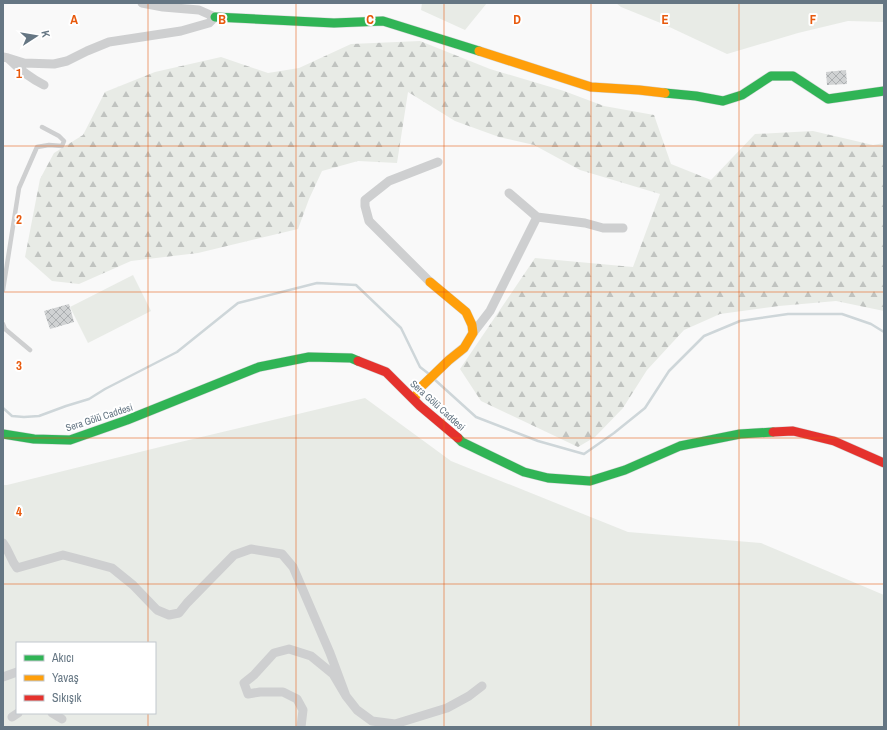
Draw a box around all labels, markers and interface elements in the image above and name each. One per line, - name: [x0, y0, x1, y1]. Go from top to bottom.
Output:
- text: A: [70, 11, 78, 28]
- text: B: [218, 11, 226, 28]
- text: C: [366, 11, 374, 28]
- text: D: [513, 11, 521, 28]
- text: E: [661, 11, 669, 28]
- text: F: [810, 11, 817, 28]
- north arrow: [16, 16, 56, 56]
- text: K: [38, 29, 53, 39]
- text: 1: [16, 65, 22, 82]
- text: 2: [16, 211, 22, 228]
- text: 3: [16, 357, 22, 374]
- street label: Sera Gölü Caddesi: [407, 377, 468, 434]
- street label: Sera Gölü Caddesi: [64, 401, 134, 434]
- text: 4: [16, 503, 22, 520]
- legend: [16, 642, 156, 714]
- text: Akıcı: [51, 650, 74, 666]
- text: Yavaş: [52, 670, 79, 686]
- text: Sıkışık: [52, 690, 82, 706]

